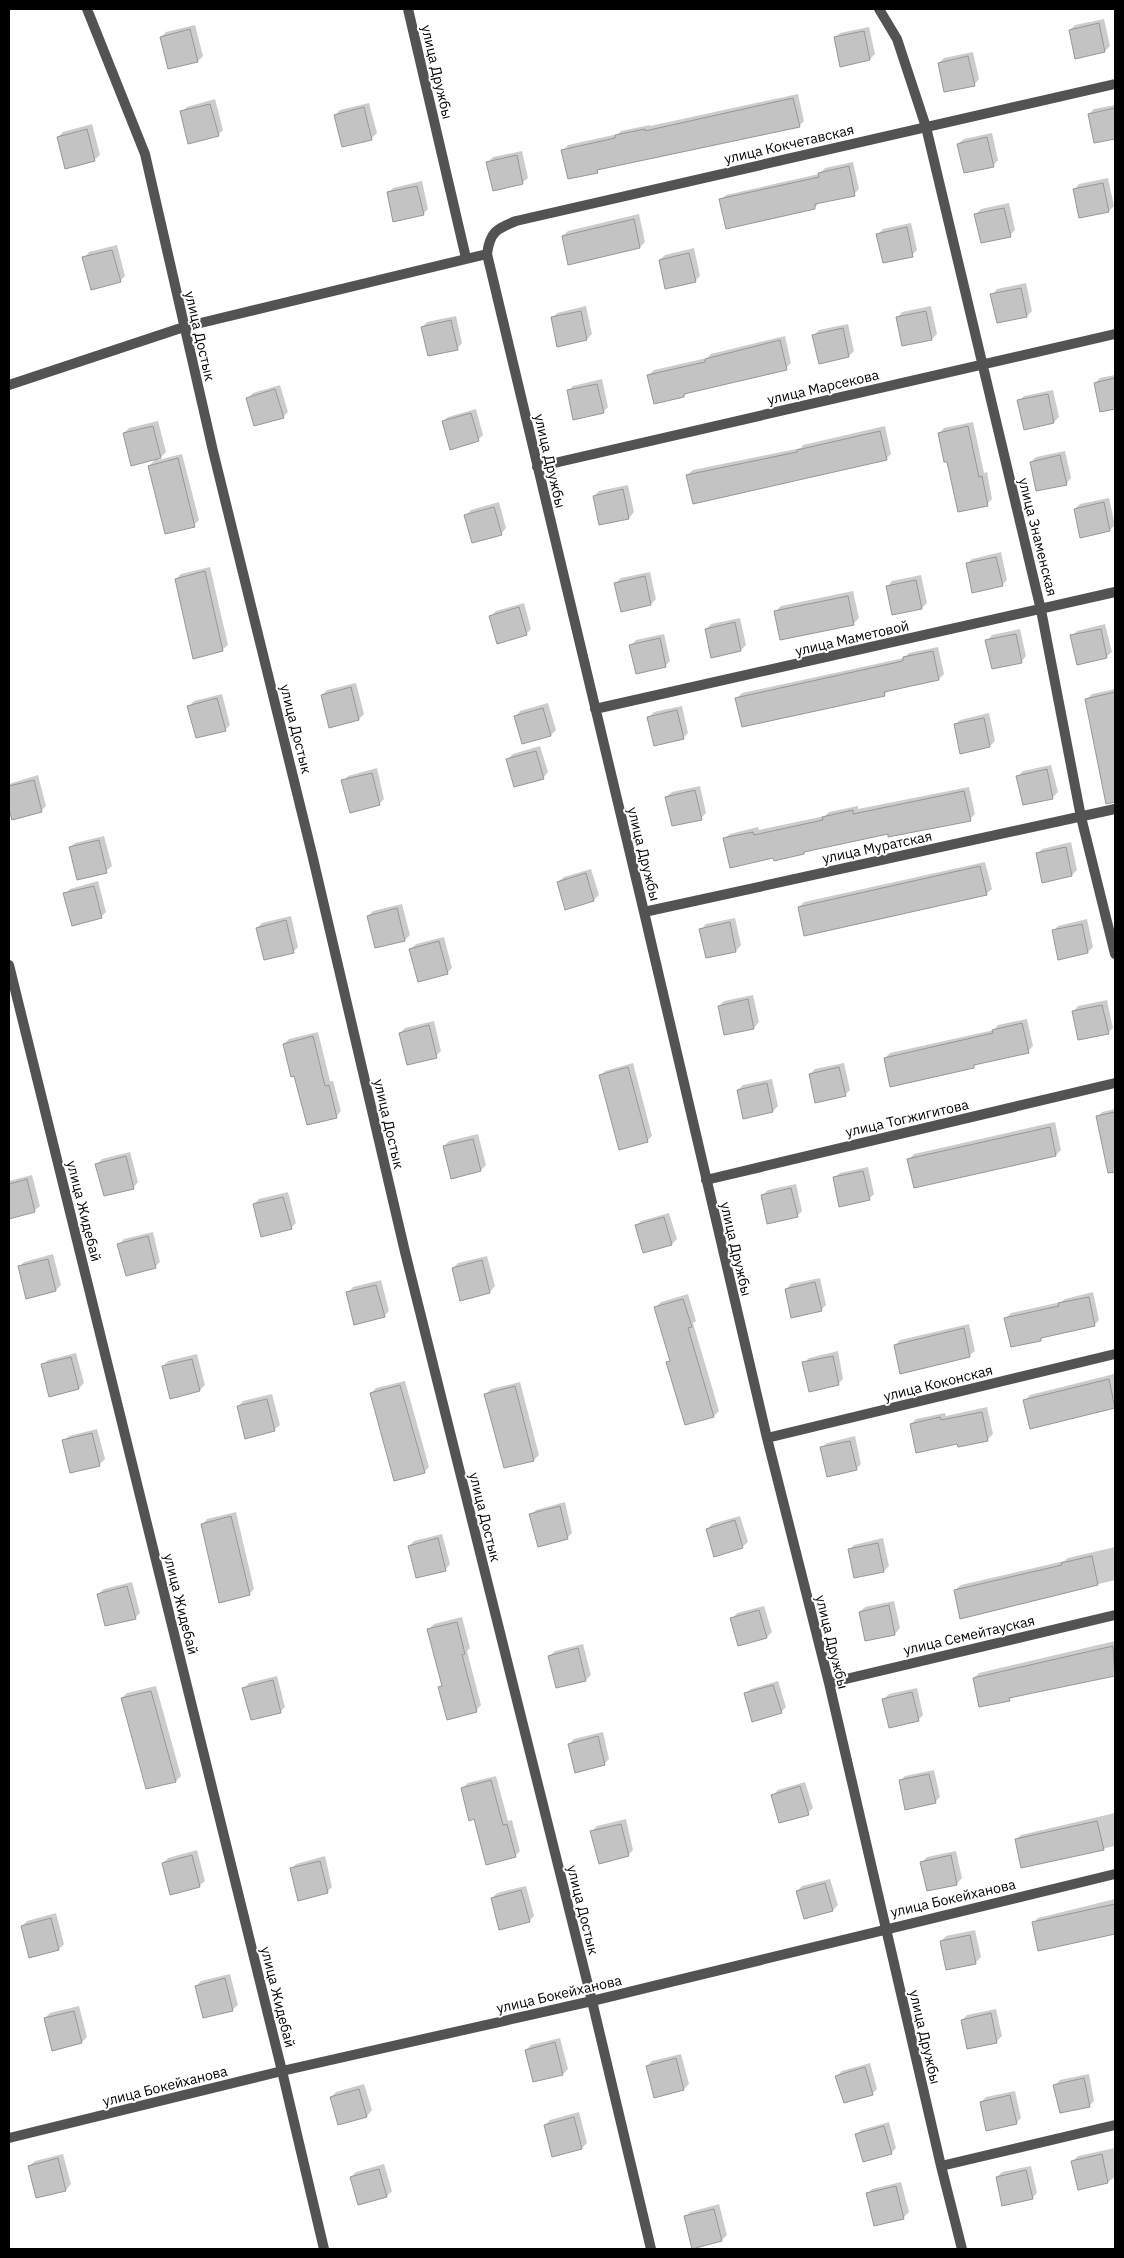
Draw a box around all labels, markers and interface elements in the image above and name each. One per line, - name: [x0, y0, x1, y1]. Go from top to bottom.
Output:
- street label: улица Дружбы: [417, 23, 457, 121]
- street label: улица Кокчетавская: [722, 120, 856, 168]
- street label: улица Достык: [181, 289, 219, 383]
- street label: улица Марсекова: [765, 365, 881, 409]
- street label: улица Дружбы: [530, 412, 570, 510]
- street label: улица Знаменская: [1015, 476, 1061, 598]
- street label: улица Маметовой: [793, 616, 911, 660]
- street label: улица Достык: [276, 682, 316, 776]
- street label: улица Дружбы: [624, 805, 664, 903]
- street label: улица Муратская: [820, 827, 934, 867]
- street label: улица Достык: [370, 1077, 408, 1171]
- street label: улица Тогжигитова: [844, 1095, 971, 1141]
- street label: улица Жидебай: [63, 1159, 105, 1263]
- street label: улица Дружбы: [716, 1200, 756, 1298]
- street label: улица Коконская: [882, 1361, 994, 1405]
- street label: улица Достык: [465, 1470, 505, 1564]
- street label: улица Жидебай: [160, 1552, 202, 1656]
- street label: улица Дружбы: [812, 1593, 852, 1691]
- street label: улица Семейтауская: [902, 1611, 1036, 1659]
- street label: улица Достык: [563, 1863, 603, 1957]
- street label: улица Бокейханова: [889, 1875, 1018, 1921]
- street label: улица Жидебай: [257, 1945, 299, 2049]
- street label: улица Бокейханова: [495, 1971, 624, 2017]
- street label: улица Дружбы: [905, 1988, 945, 2086]
- street label: улица Бокейханова: [101, 2062, 230, 2110]

